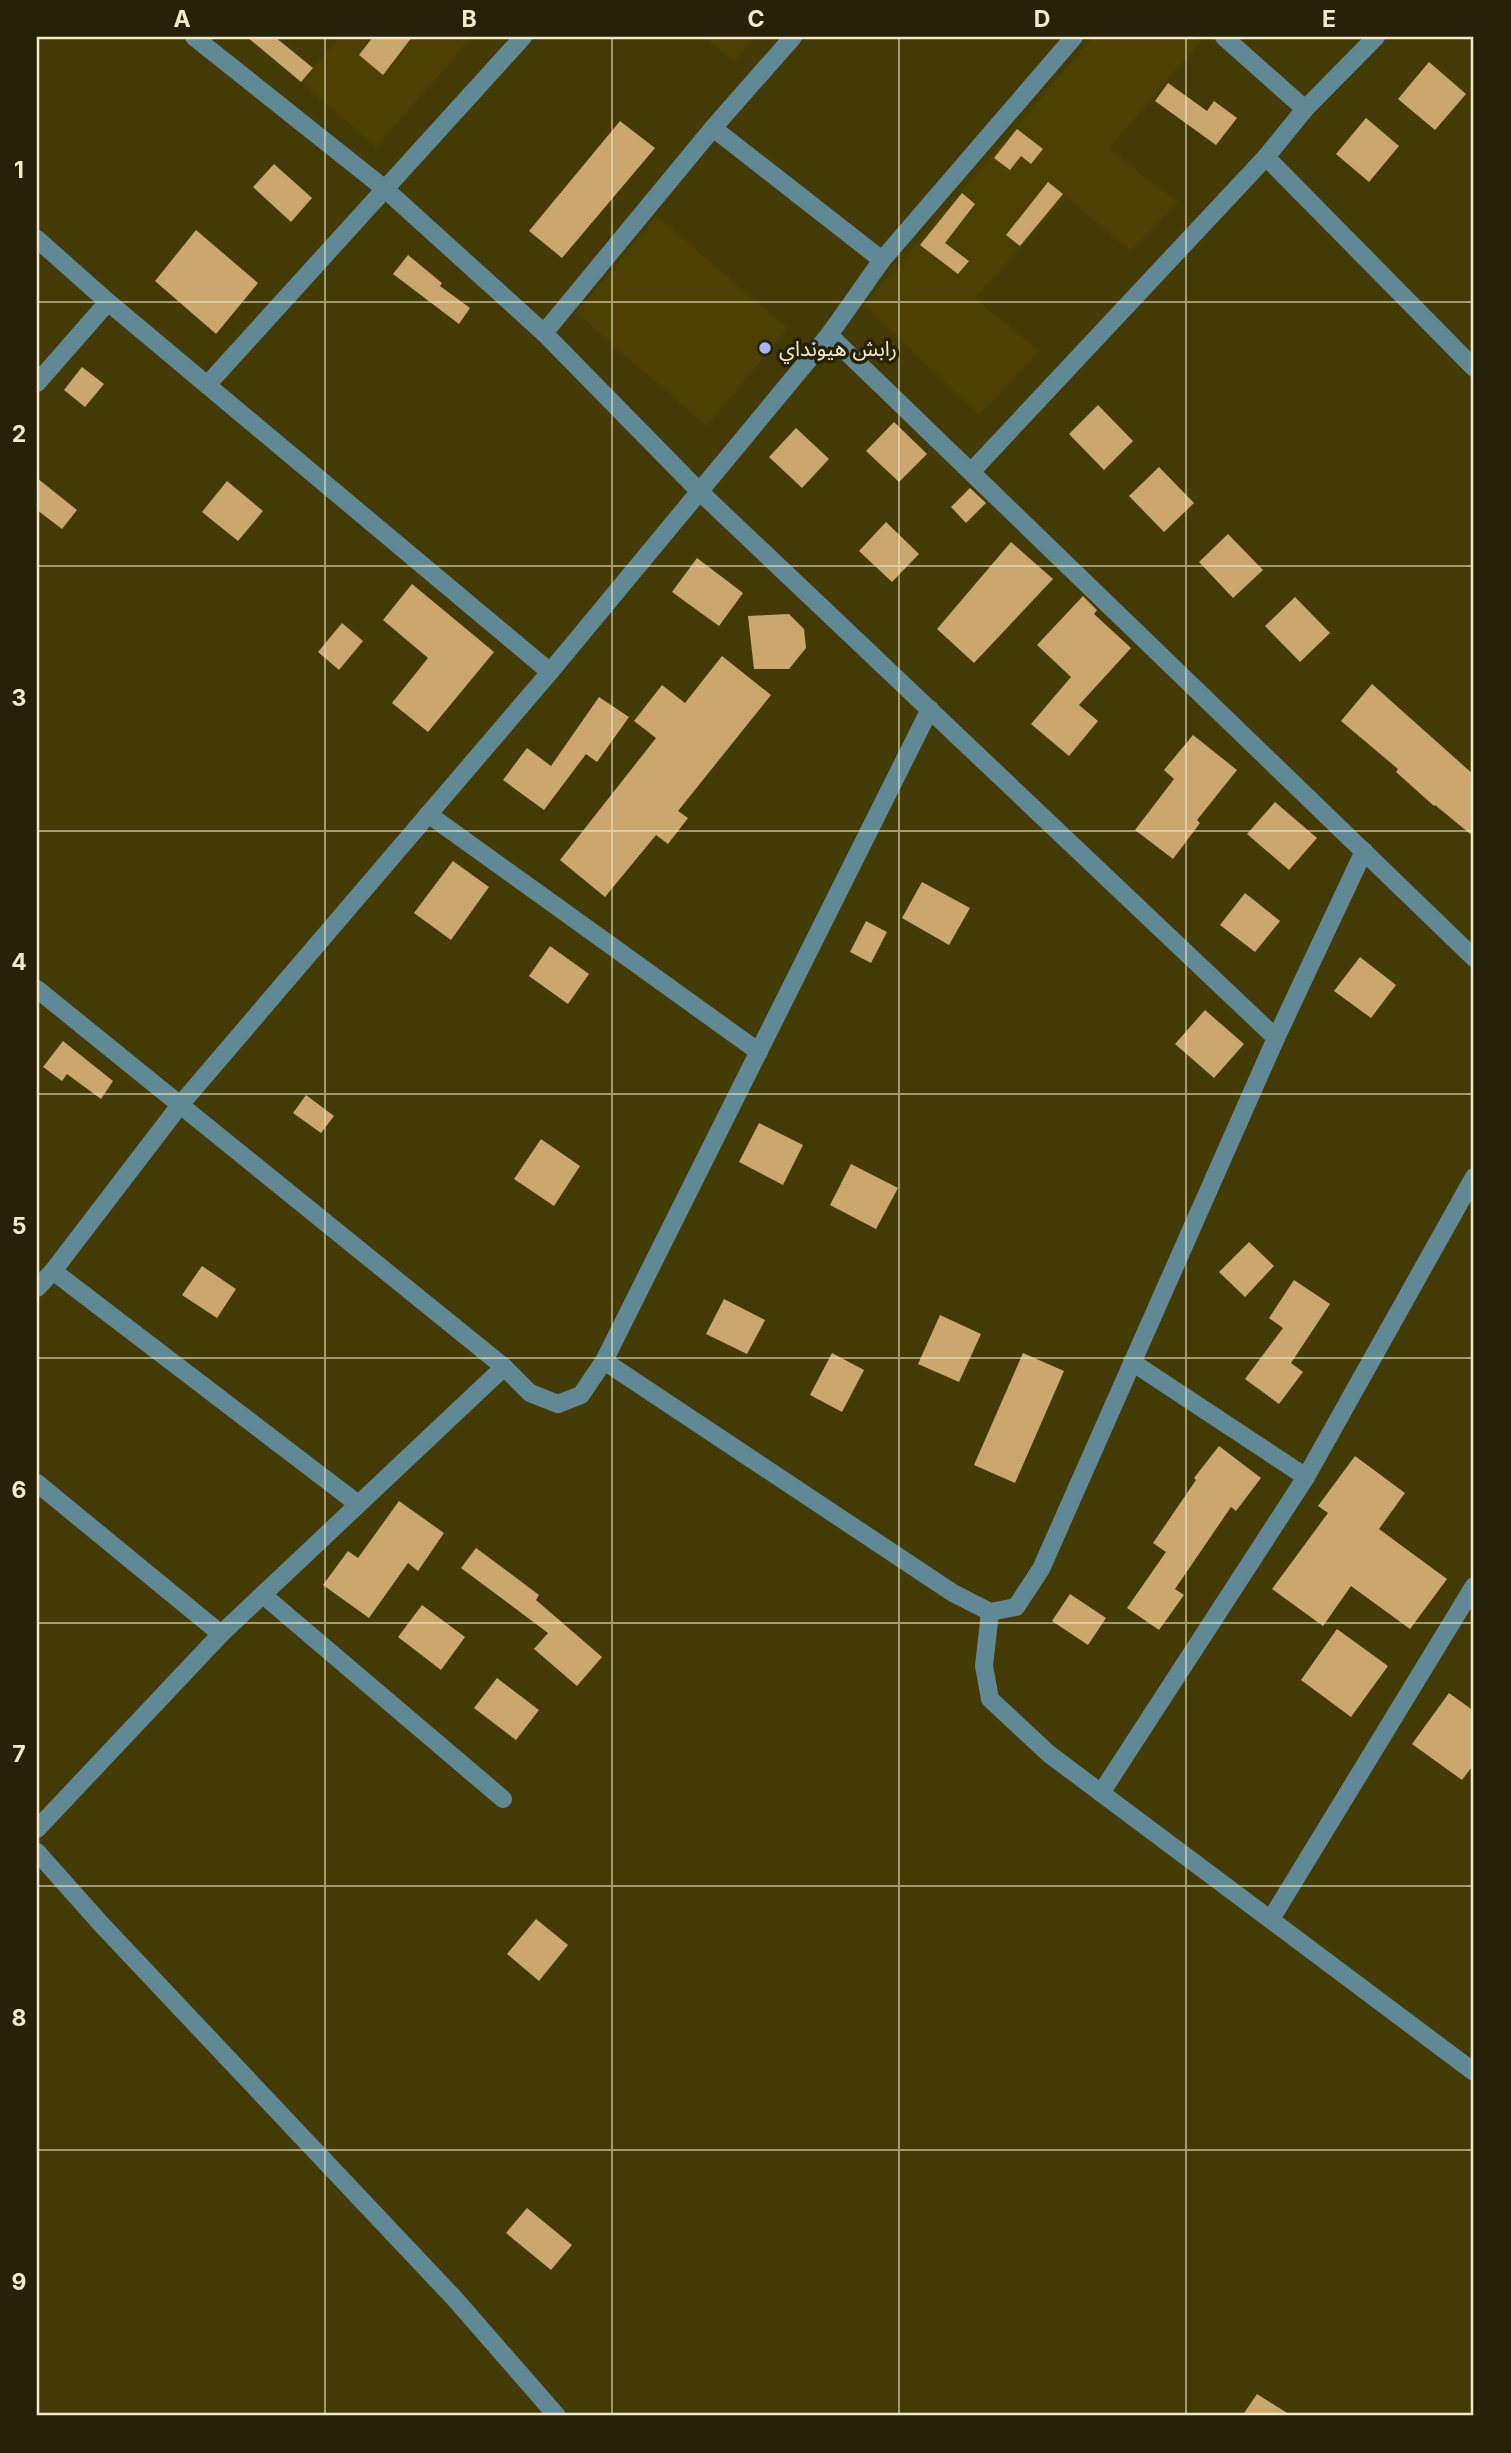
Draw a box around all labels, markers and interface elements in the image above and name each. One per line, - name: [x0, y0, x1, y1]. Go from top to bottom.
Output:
- text: A: [173, 5, 191, 33]
- text: B: [461, 5, 477, 33]
- text: C: [747, 5, 765, 33]
- text: D: [1034, 5, 1050, 33]
- text: E: [1322, 5, 1336, 33]
- text: 1: [14, 156, 24, 184]
- place label: رابش هيونداي: [779, 336, 897, 364]
- marker: رابش هيونداي: [757, 340, 773, 356]
- text: 2: [12, 420, 26, 448]
- text: 3: [12, 684, 26, 712]
- text: 4: [11, 948, 27, 976]
- text: 5: [12, 1212, 26, 1240]
- text: 6: [12, 1476, 26, 1504]
- text: 7: [12, 1740, 26, 1768]
- text: 8: [12, 2004, 26, 2032]
- text: 9: [12, 2268, 26, 2296]

